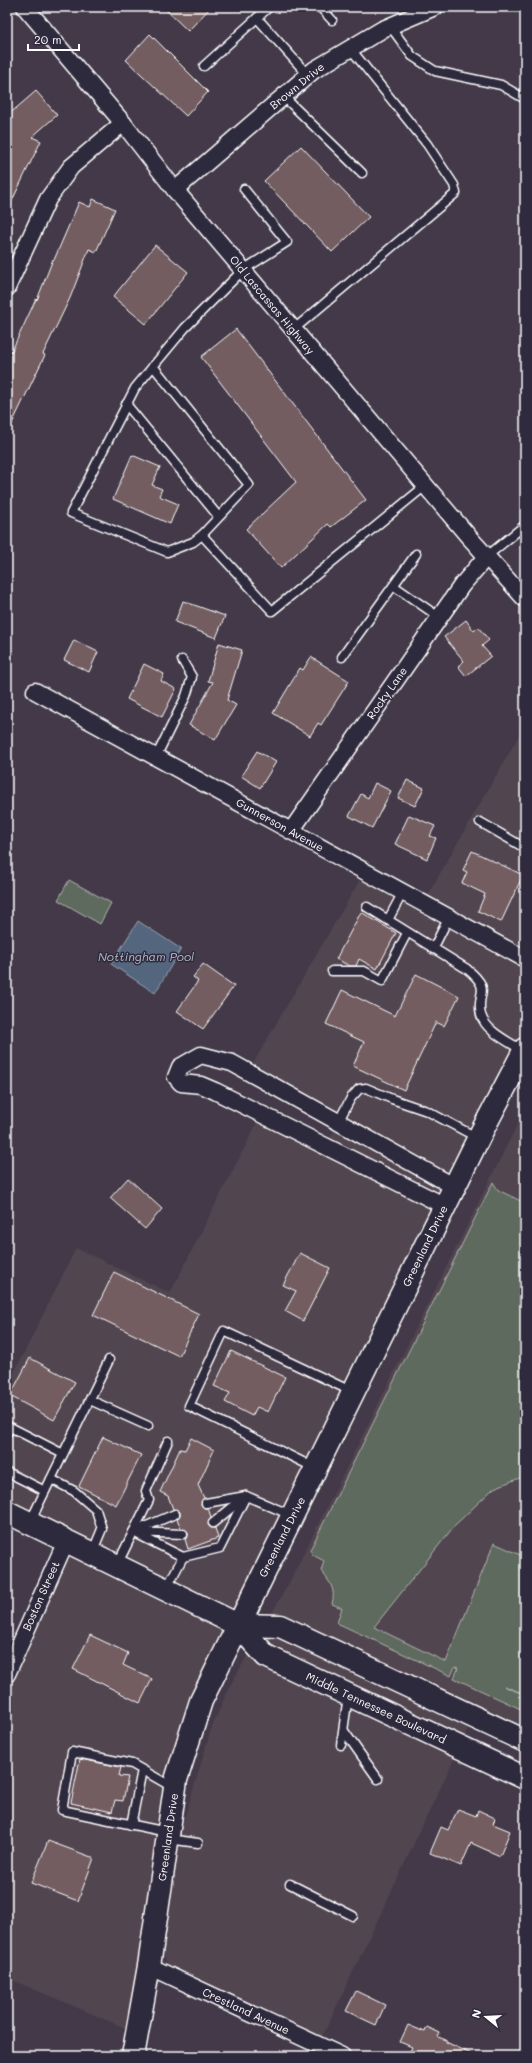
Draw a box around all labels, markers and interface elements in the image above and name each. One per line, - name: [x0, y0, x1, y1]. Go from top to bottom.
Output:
- scale bar: [28, 26, 79, 52]
- text: 20 m: [34, 31, 62, 47]
- street label: Brown Drive: [266, 59, 327, 112]
- street label: Old Lascassas Highway: [227, 252, 318, 357]
- street label: Rocky Lane: [363, 663, 410, 722]
- street label: Gunnerson Avenue: [234, 794, 327, 855]
- water label: Nottingham Pool: [98, 948, 194, 964]
- street label: Greenland Drive: [398, 1202, 451, 1289]
- street label: Greenland Drive: [255, 1494, 308, 1580]
- street label: Boston Street: [18, 1558, 63, 1633]
- street label: Middle Tennessee Boulevard: [304, 1668, 449, 1747]
- street label: Greenland Drive: [154, 1792, 181, 1882]
- street label: Crestland Avenue: [200, 1984, 292, 2037]
- north arrow: [466, 1997, 506, 2037]
- text: N: [468, 2007, 484, 2020]

